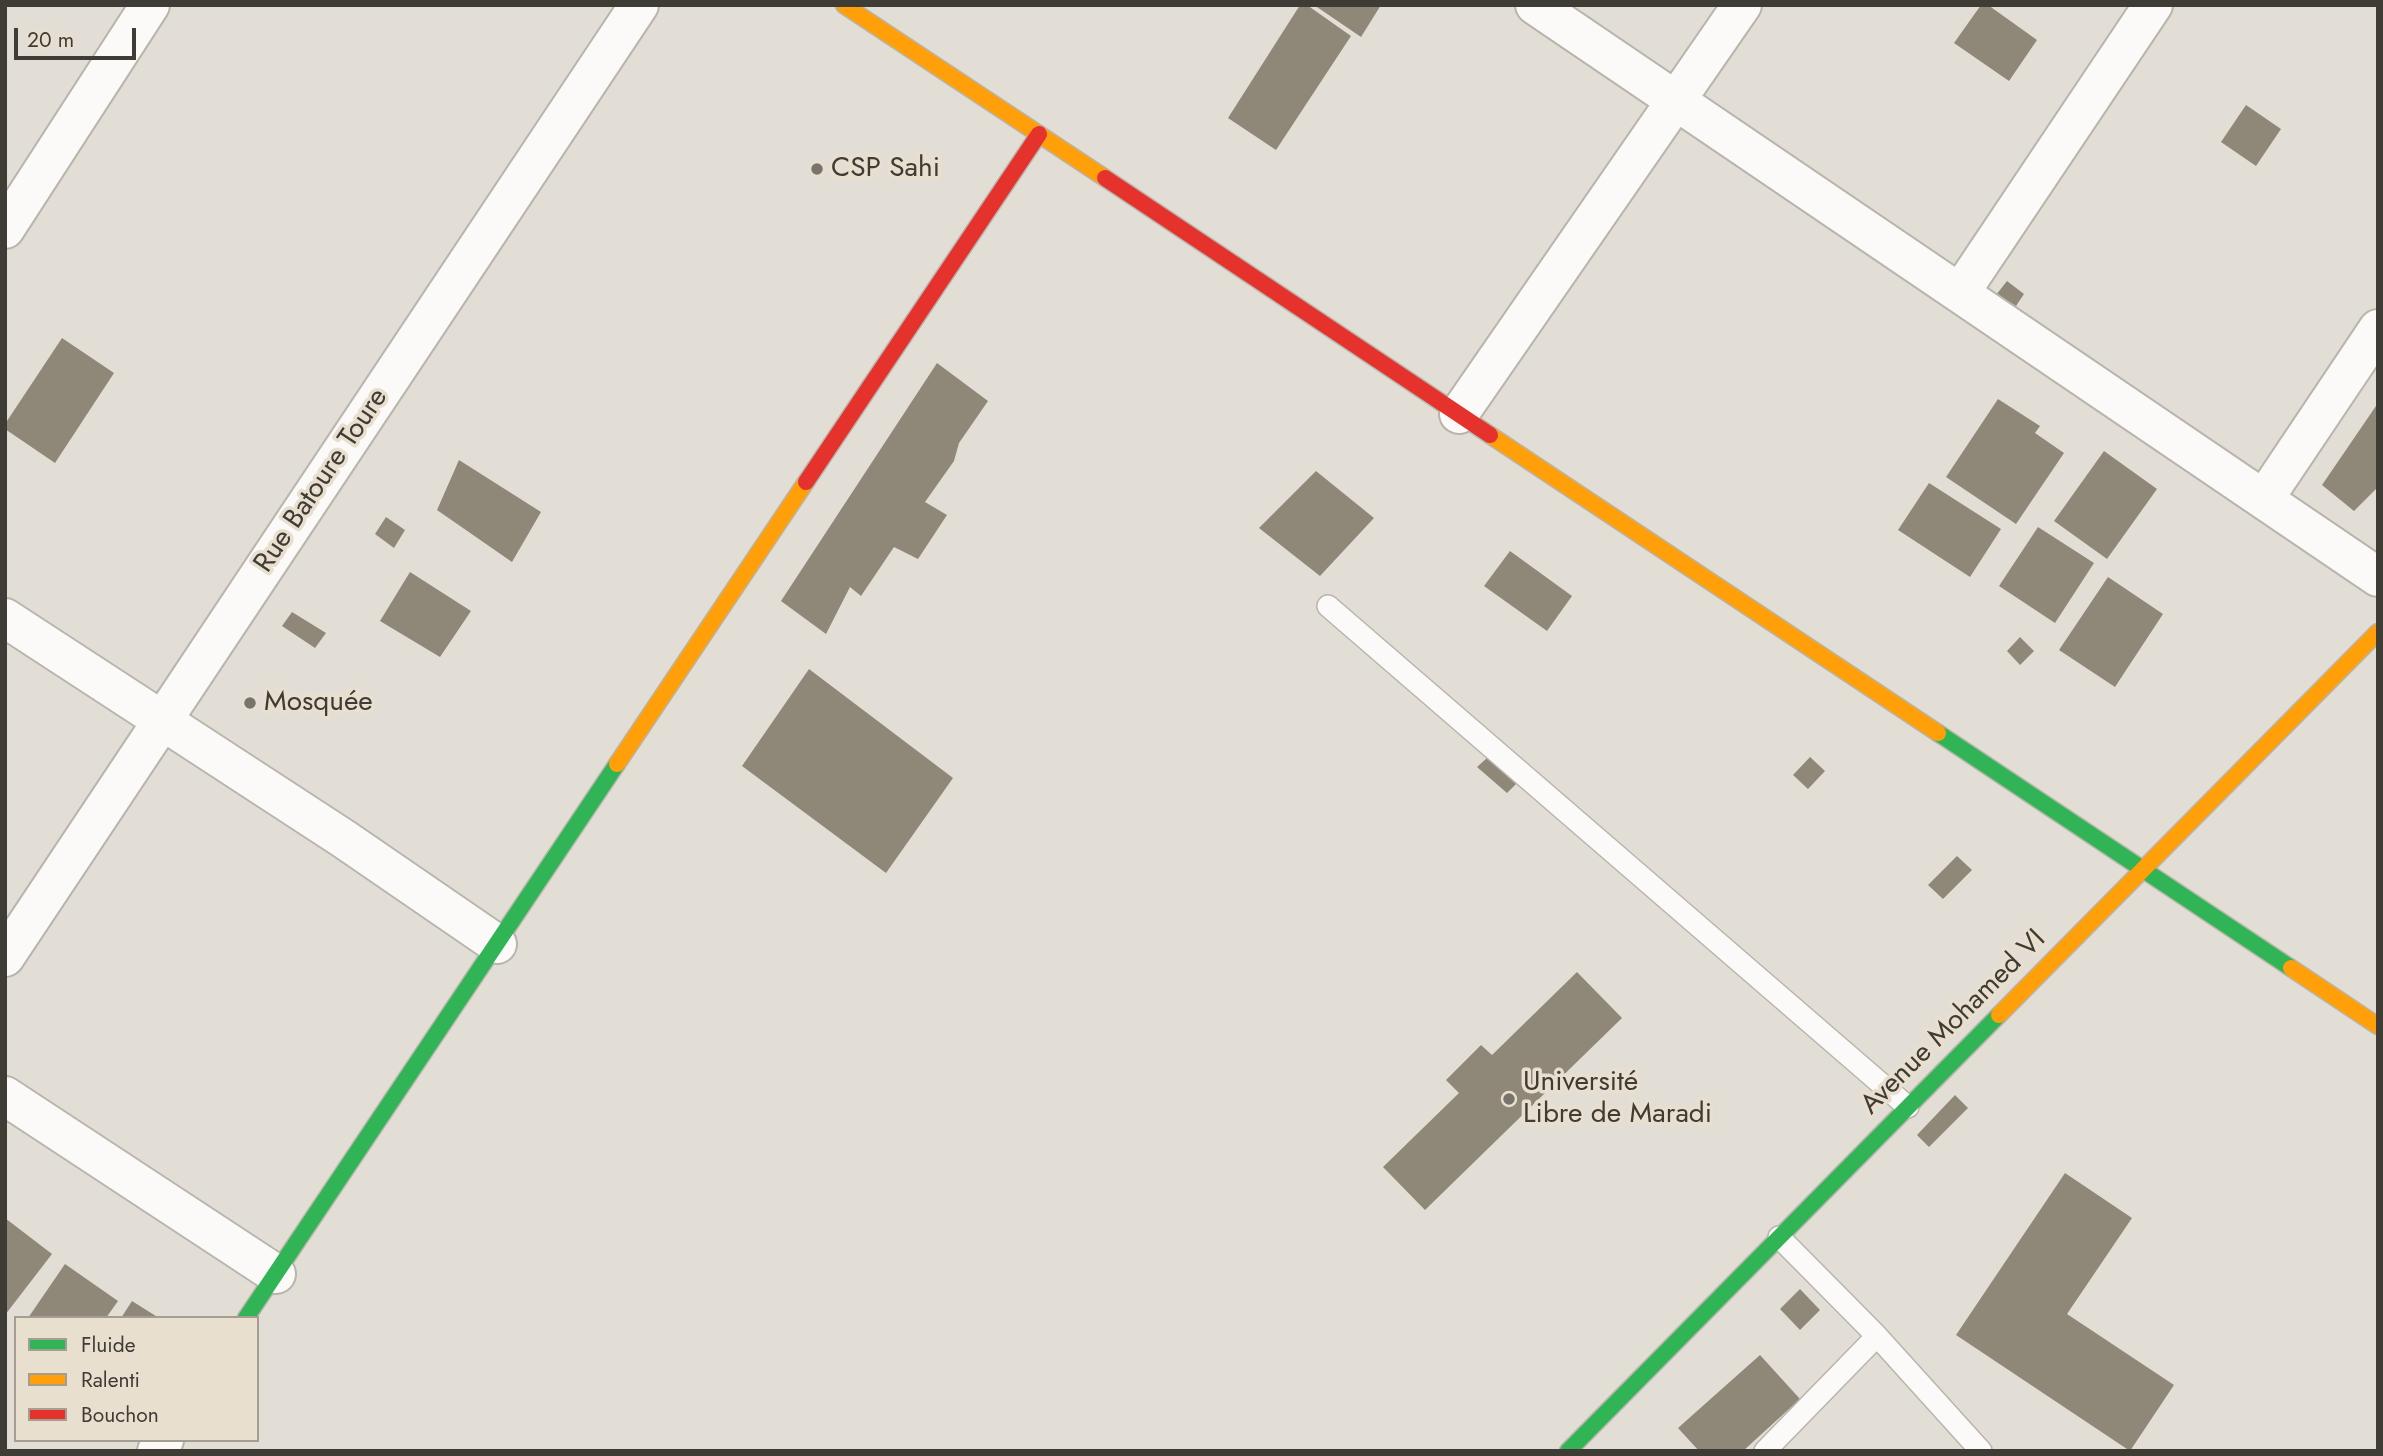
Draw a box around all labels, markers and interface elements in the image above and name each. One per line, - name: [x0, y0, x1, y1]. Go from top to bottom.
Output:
- scale bar: [18, 14, 140, 58]
- text: 20 m: [27, 25, 74, 55]
- place label: CSP Sahi: [831, 152, 940, 186]
- marker: CSP Sahi: [809, 161, 825, 177]
- street label: Rue Batoure Toure: [248, 383, 396, 579]
- place label: Mosquée: [264, 686, 373, 720]
- marker: Mosquée: [242, 695, 258, 711]
- street label: Avenue Mohamed VI: [1855, 924, 2053, 1122]
- place label: Université Libre de Maradi: [1523, 1066, 1712, 1132]
- marker: Université Libre de Maradi: [1501, 1091, 1517, 1107]
- legend: [14, 1316, 259, 1442]
- text: Fluide: [81, 1330, 136, 1360]
- text: Ralenti: [81, 1365, 140, 1395]
- text: Bouchon: [81, 1400, 159, 1430]

